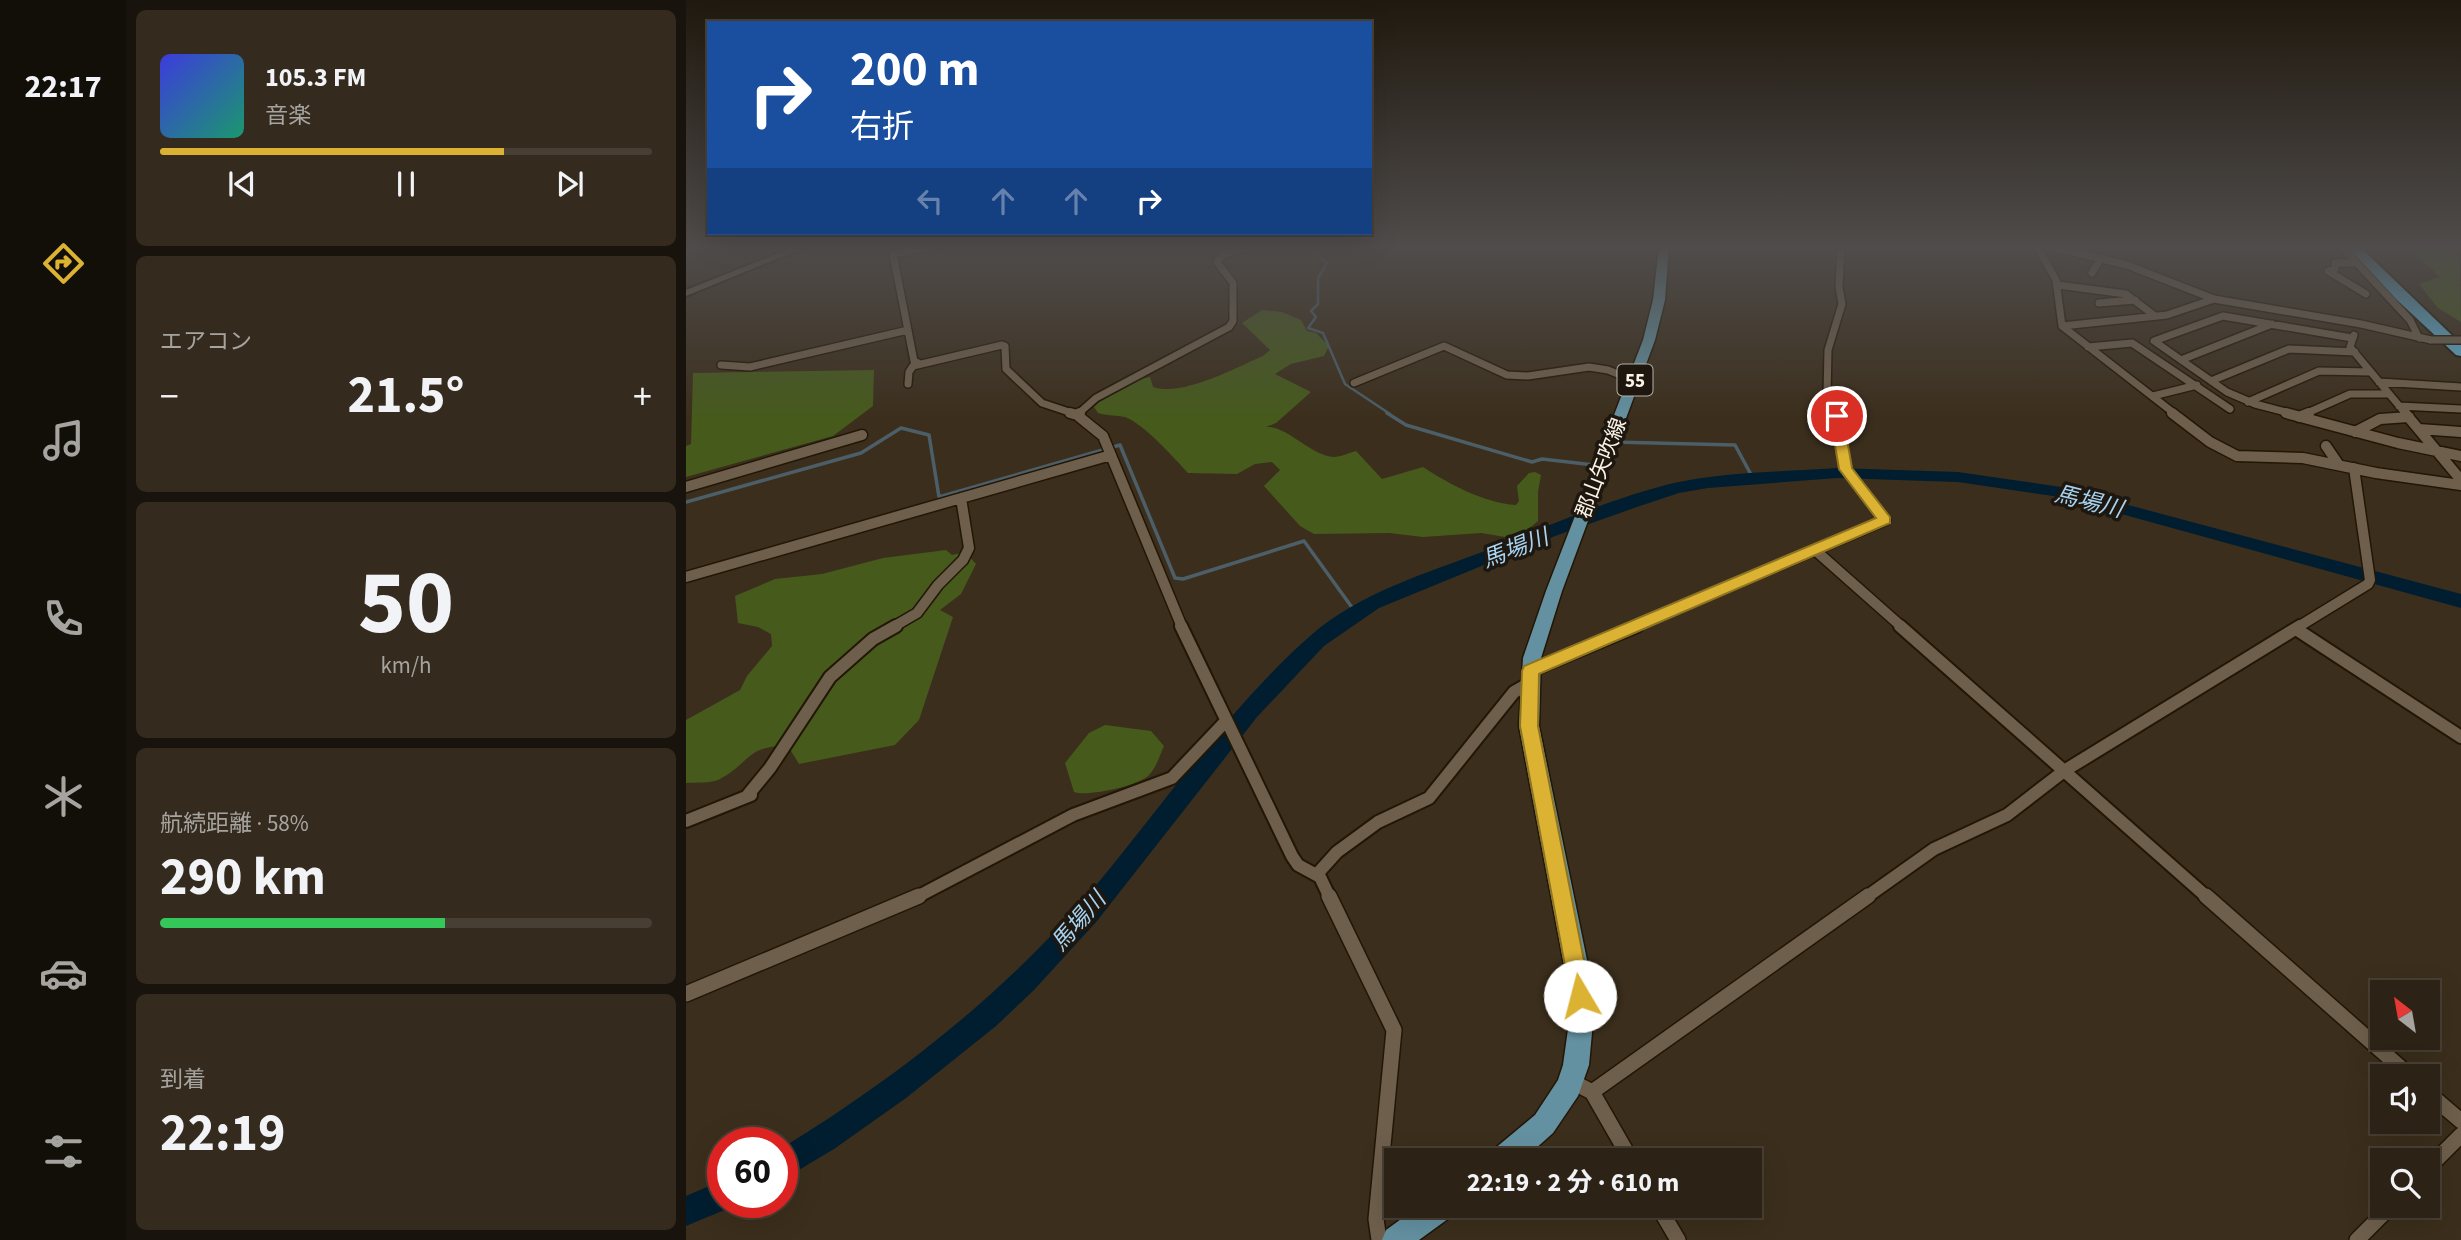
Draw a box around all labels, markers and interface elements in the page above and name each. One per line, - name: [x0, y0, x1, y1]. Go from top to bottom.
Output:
- text: 200 m: [850, 35, 979, 105]
- icon: right: [735, 49, 826, 140]
- text: 105.3 FM: [265, 59, 366, 96]
- text: 22:17: [24, 64, 102, 110]
- text: 音楽: [265, 99, 311, 132]
- text: 右折: [850, 104, 914, 150]
- icon: previous: [223, 165, 261, 203]
- icon: pause: [387, 165, 425, 203]
- icon: next: [551, 165, 589, 203]
- icon: left: [911, 182, 949, 220]
- icon: ahead: [984, 182, 1022, 220]
- icon: ahead: [1057, 182, 1095, 220]
- icon: right: [1130, 182, 1168, 220]
- icon: directions: [39, 239, 88, 288]
- text: エアコン: [160, 325, 252, 358]
- text: 21.5°: [348, 359, 464, 433]
- road number: 55: [1618, 364, 1653, 396]
- text: −: [160, 370, 179, 424]
- text: +: [633, 370, 652, 424]
- pin: [1807, 386, 1867, 446]
- icon: arrive: [1818, 397, 1856, 435]
- street label: 郡山矢吹線: [1568, 414, 1634, 522]
- icon: music: [39, 416, 88, 465]
- water label: 馬場川: [2051, 477, 2129, 527]
- water label: 馬場川: [1477, 520, 1556, 576]
- text: 50: [358, 539, 454, 668]
- icon: phone: [39, 594, 88, 643]
- text: km/h: [380, 649, 432, 682]
- icon: climate: [39, 772, 88, 821]
- text: 航続距離 · 58%: [160, 807, 309, 840]
- text: 290 km: [160, 841, 326, 915]
- water label: 馬場川: [1043, 882, 1115, 958]
- icon: car: [39, 949, 88, 998]
- position arrow: [1543, 959, 1617, 1033]
- north arrow: [2370, 980, 2440, 1050]
- map controls: [2370, 980, 2440, 1218]
- text: 到着: [160, 1063, 206, 1096]
- button: sound: [2370, 1064, 2440, 1134]
- text: 22:19: [160, 1097, 285, 1171]
- icon: filters: [39, 1127, 88, 1176]
- speed limit sign: 60: [707, 1127, 798, 1218]
- button: search: [2370, 1148, 2440, 1218]
- text: 22:19 · 2 分 · 610 m: [1467, 1164, 1679, 1201]

